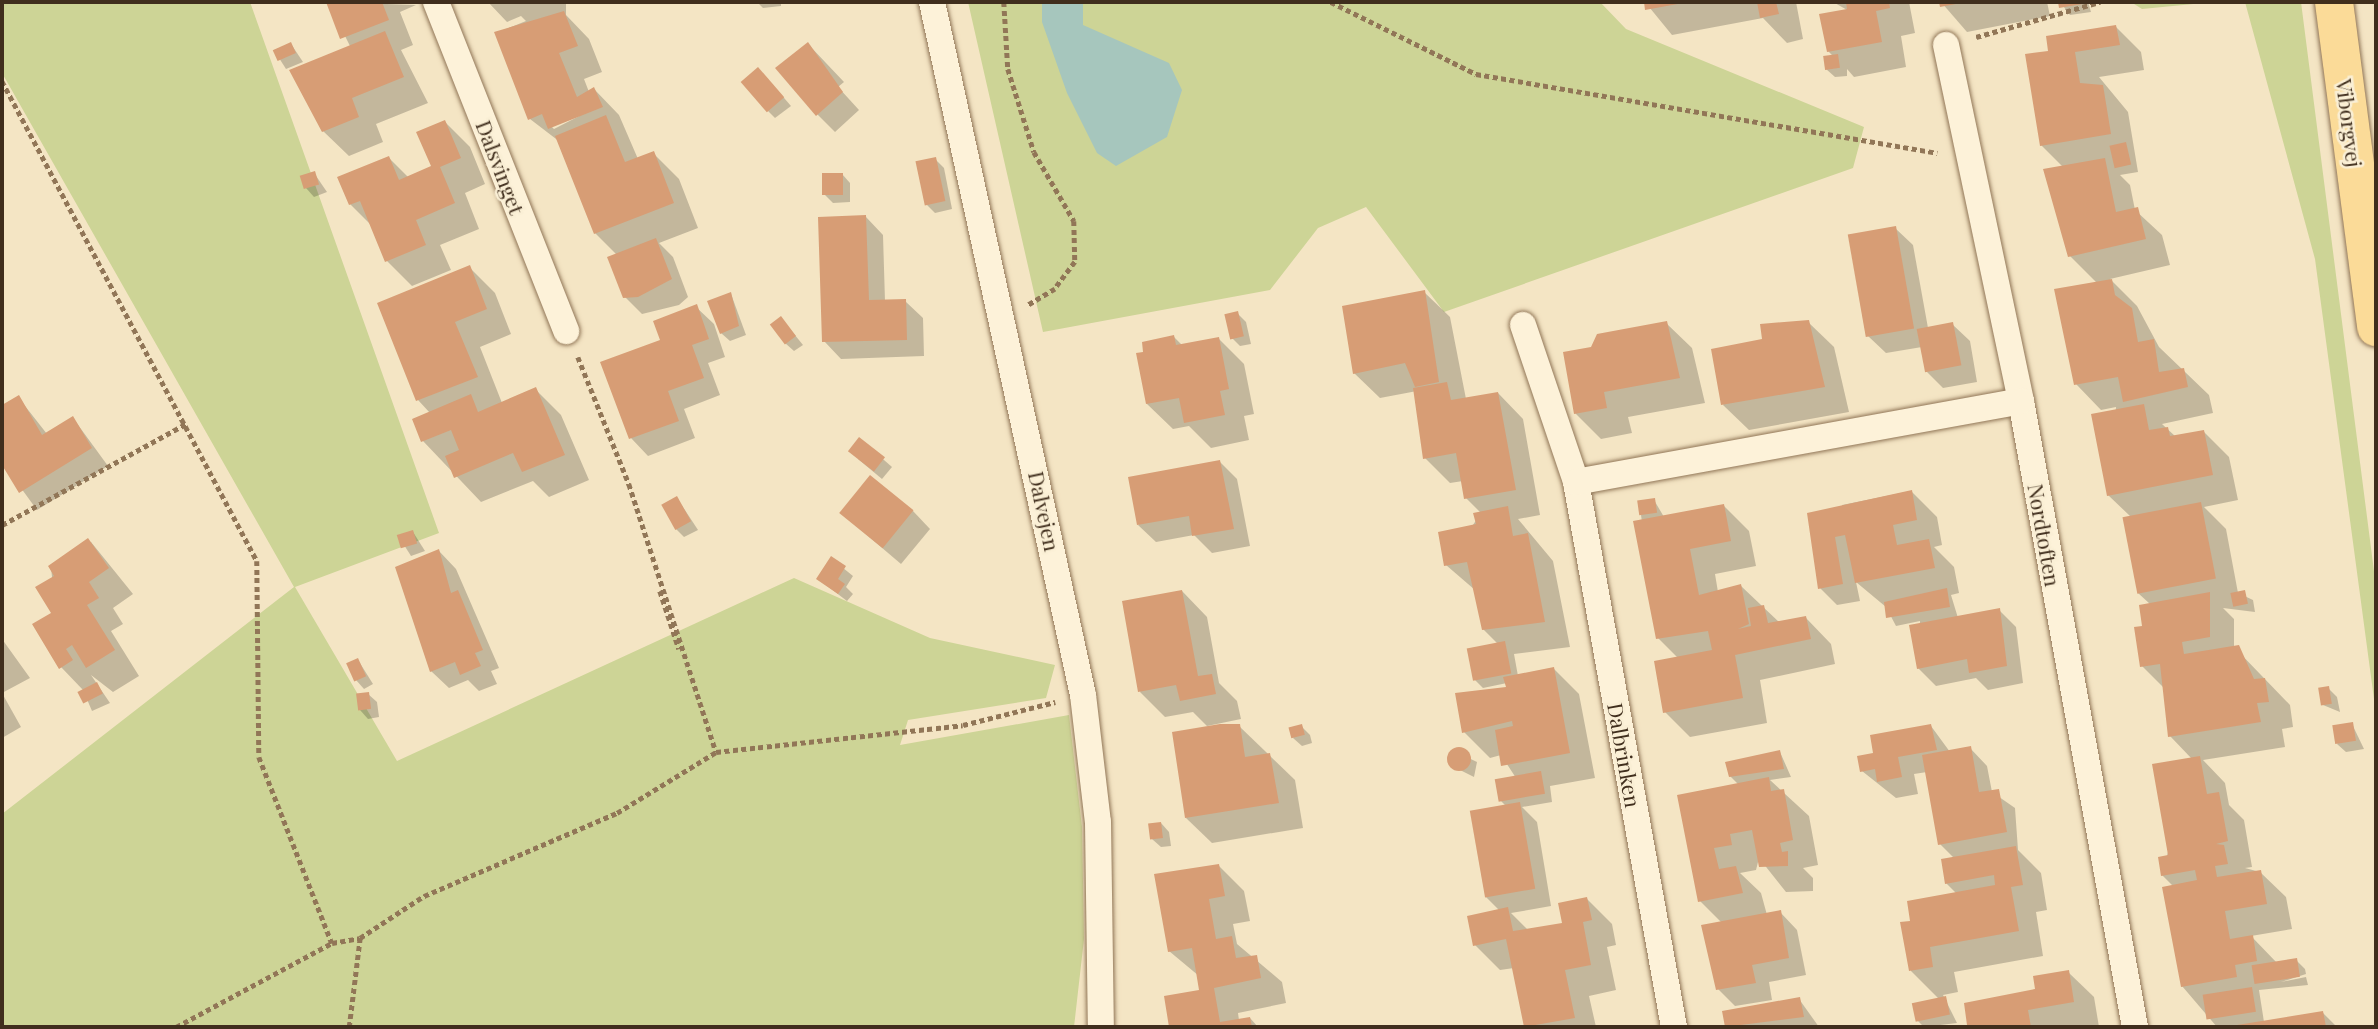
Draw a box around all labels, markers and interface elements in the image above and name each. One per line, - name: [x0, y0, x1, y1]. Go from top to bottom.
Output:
- street label: Viborgvej: [2332, 77, 2368, 169]
- street label: Dalsvinget: [472, 116, 530, 218]
- street label: Dalvejen: [1024, 469, 1066, 553]
- street label: Nordtoften: [2024, 482, 2066, 588]
- street label: Dalbrinken: [1603, 701, 1647, 809]

